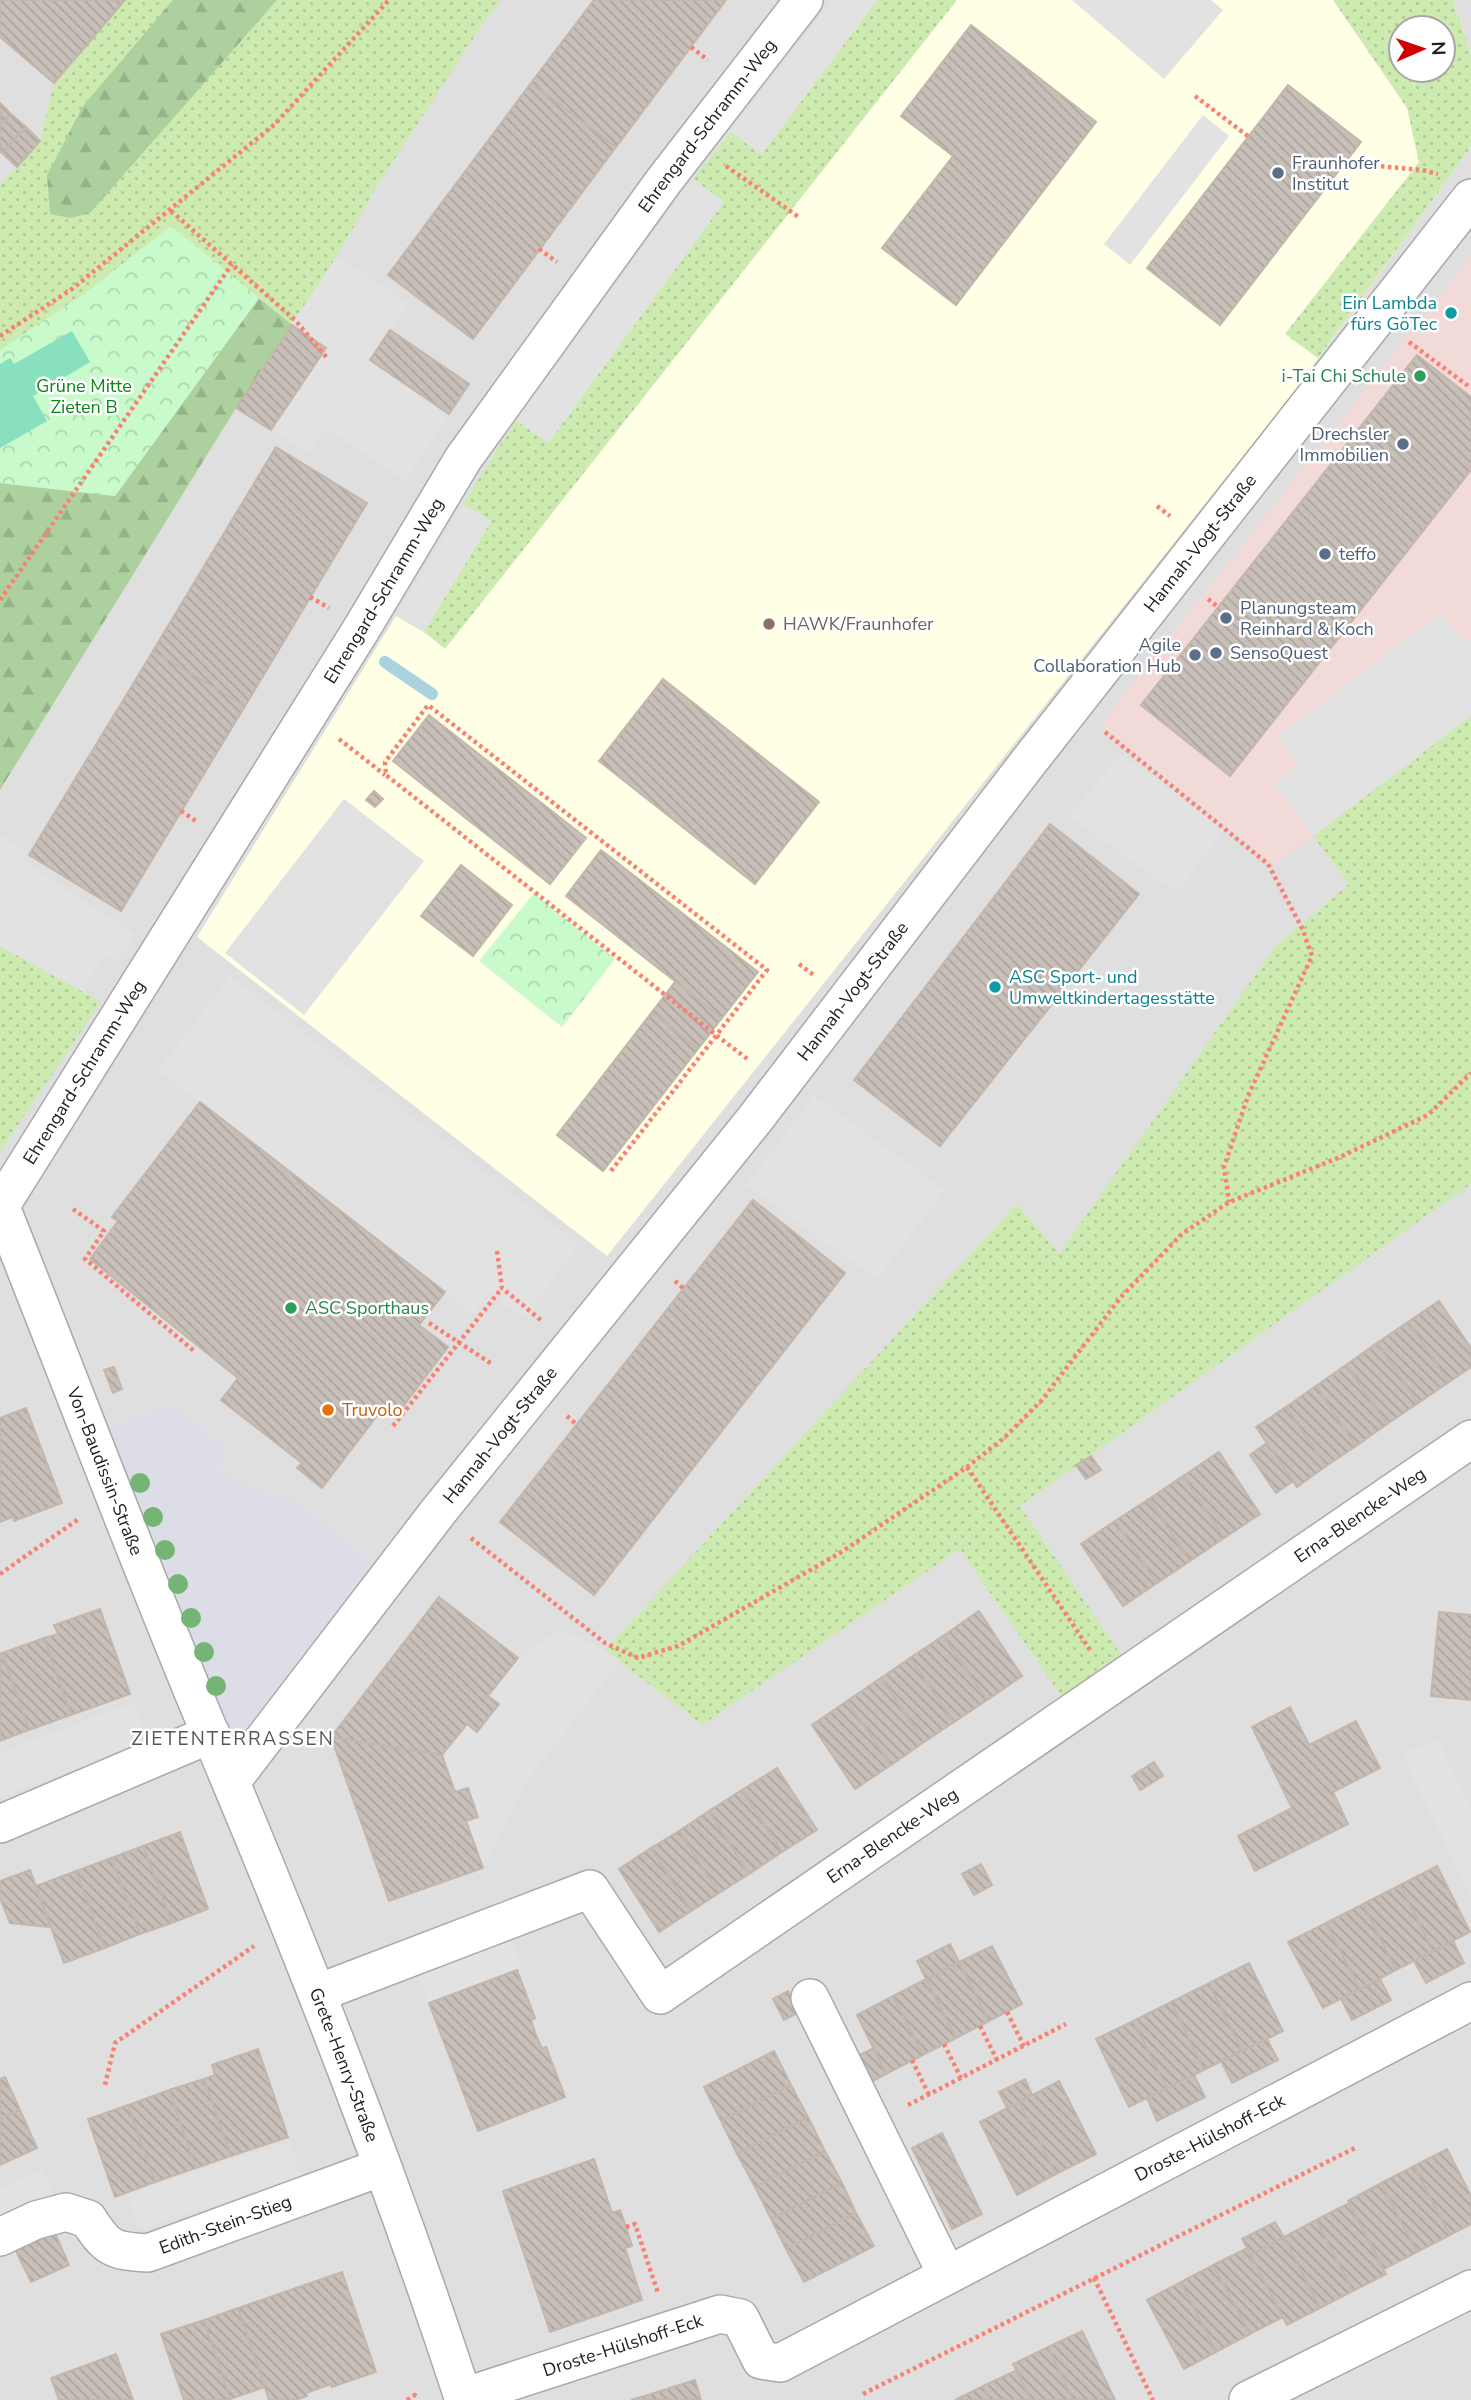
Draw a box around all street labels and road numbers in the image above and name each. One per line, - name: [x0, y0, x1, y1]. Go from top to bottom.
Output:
- street label: Ehrengard-Schramm-Weg: [633, 34, 782, 217]
- street label: Hannah-Vogt-Straße: [1138, 469, 1262, 617]
- street label: Ehrengard-Schramm-Weg: [318, 493, 449, 688]
- street label: Hannah-Vogt-Straße: [792, 917, 914, 1066]
- street label: Ehrengard-Schramm-Weg: [18, 975, 151, 1169]
- street label: Hannah-Vogt-Straße: [437, 1362, 563, 1509]
- street label: Von-Baudissin-Straße: [61, 1383, 149, 1559]
- street label: Erna-Blencke-Weg: [1290, 1462, 1430, 1569]
- street label: Erna-Blencke-Weg: [822, 1782, 963, 1889]
- street label: Grete-Henry-Straße: [304, 1984, 385, 2145]
- street label: Droste-Hülshoff-Eck: [1130, 2088, 1290, 2187]
- street label: Edith-Stein-Stieg: [156, 2189, 295, 2260]
- street label: Droste-Hülshoff-Eck: [540, 2308, 707, 2382]

